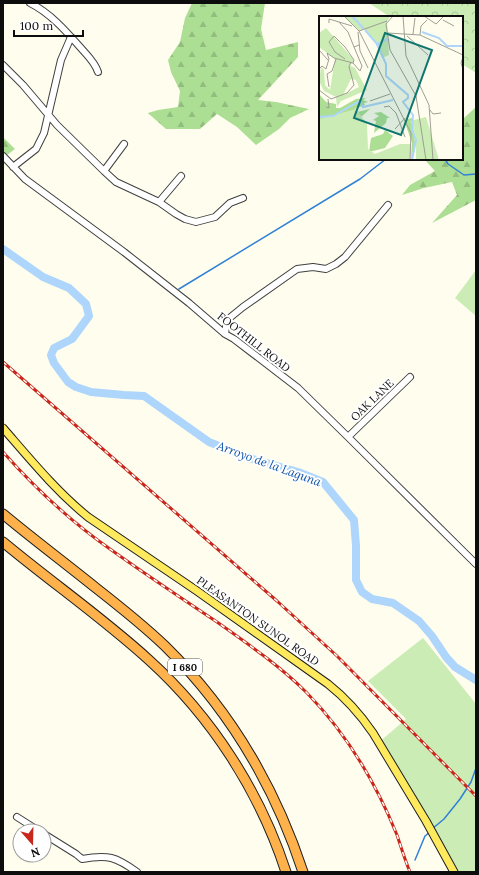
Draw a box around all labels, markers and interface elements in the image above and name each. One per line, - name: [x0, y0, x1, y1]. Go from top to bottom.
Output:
- scale bar: [14, 12, 83, 38]
- inset map: [319, 16, 463, 160]
- text: 100 m: [20, 18, 53, 33]
- street label: FOOTHILL ROAD: [215, 309, 293, 375]
- street label: OAK LANE: [348, 376, 397, 424]
- water label: Arroyo de la Laguna: [214, 437, 324, 489]
- street label: PLEASANTON SUNOL ROAD: [194, 573, 322, 669]
- road number: I 680: [168, 659, 202, 675]
- north arrow: [12, 823, 52, 863]
- text: N: [29, 844, 42, 861]

